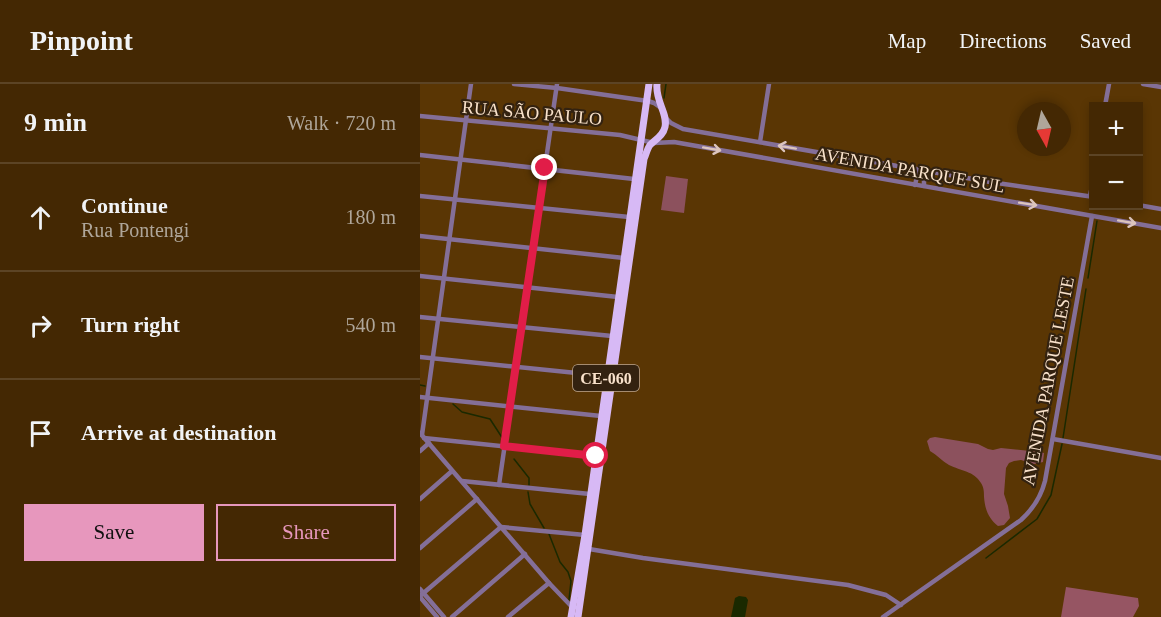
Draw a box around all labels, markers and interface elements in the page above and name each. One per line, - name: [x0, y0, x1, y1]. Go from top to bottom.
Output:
- text: Pinpoint: [30, 25, 133, 56]
- text: Map: [888, 29, 926, 53]
- text: Directions: [959, 29, 1047, 53]
- text: Saved: [1080, 29, 1131, 53]
- street label: RUA SÃO PAULO: [461, 96, 603, 129]
- north arrow: [1017, 102, 1071, 156]
- map controls: [1089, 102, 1143, 210]
- button: +: [1089, 102, 1143, 156]
- text: 9 min: [24, 108, 87, 137]
- text: Walk · 720 m: [287, 112, 396, 134]
- one-way arrow: [778, 141, 797, 152]
- street label: AVENIDA PARQUE SUL: [814, 143, 1006, 197]
- one-way arrow: [702, 144, 722, 155]
- route end: [531, 154, 557, 180]
- button: −: [1089, 156, 1143, 210]
- text: Continue: [81, 193, 168, 218]
- one-way arrow: [1018, 199, 1038, 210]
- icon: ahead: [24, 201, 57, 234]
- text: 180 m: [345, 206, 396, 228]
- one-way arrow: [1116, 217, 1136, 228]
- text: Rua Pontengi: [81, 219, 189, 241]
- street label: AVENIDA PARQUE LESTE: [1018, 275, 1078, 487]
- icon: right: [24, 309, 57, 342]
- text: Turn right: [81, 312, 180, 337]
- text: 540 m: [345, 314, 396, 336]
- road number: CE-060: [573, 365, 639, 391]
- icon: arrive: [24, 417, 57, 450]
- text: Arrive at destination: [81, 420, 277, 445]
- route start: [582, 442, 608, 468]
- button: Save: [24, 504, 204, 561]
- button: Share: [216, 504, 396, 561]

